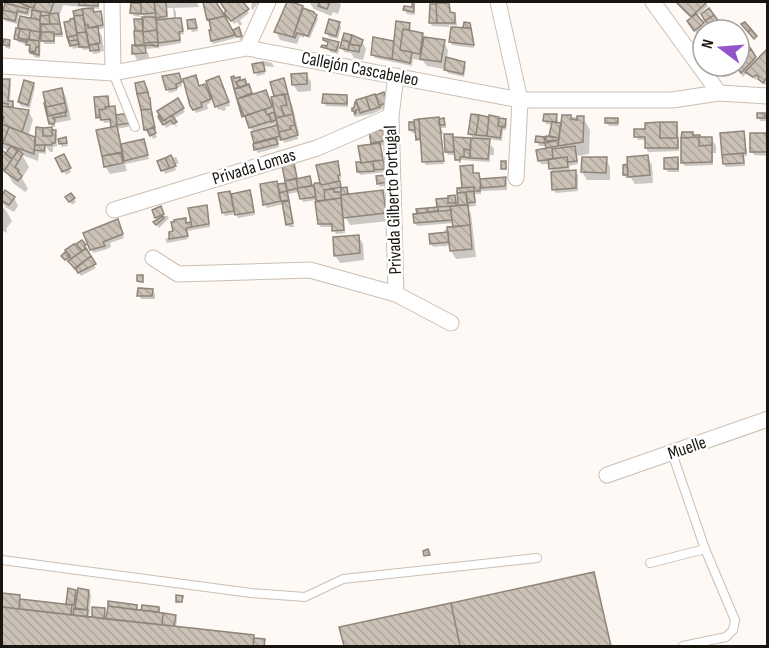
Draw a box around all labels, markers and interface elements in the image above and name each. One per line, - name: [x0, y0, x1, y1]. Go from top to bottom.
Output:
- north arrow: [691, 18, 751, 78]
- text: N: [698, 38, 718, 51]
- street label: Callejón Cascabeleo: [300, 47, 420, 91]
- street label: Privada Gilberto Portugal: [380, 125, 406, 275]
- street label: Privada Lomas: [210, 144, 298, 190]
- street label: Muelle: [665, 432, 709, 464]

